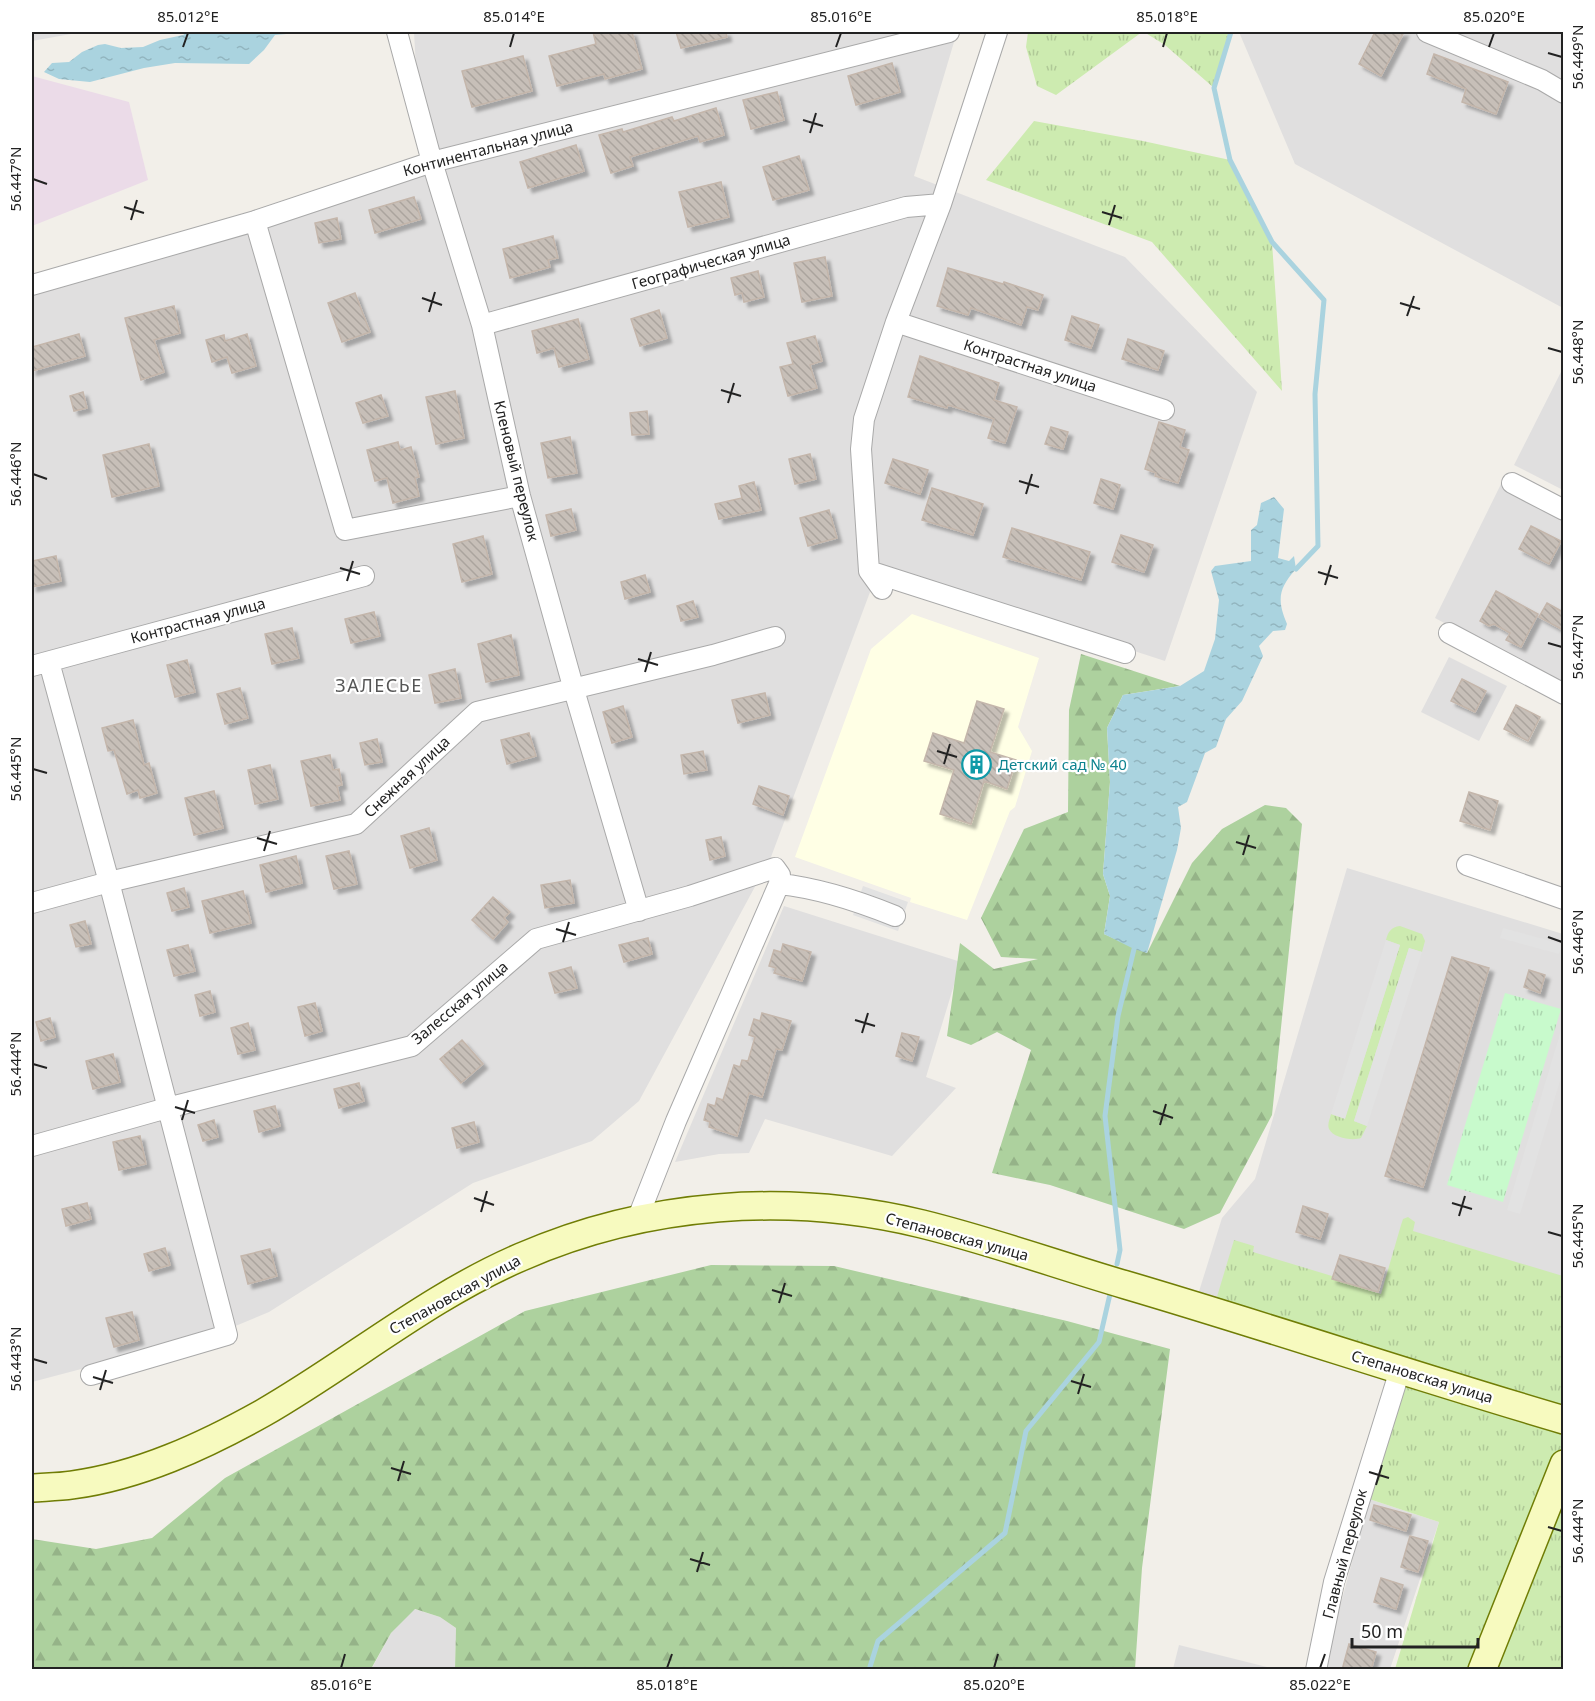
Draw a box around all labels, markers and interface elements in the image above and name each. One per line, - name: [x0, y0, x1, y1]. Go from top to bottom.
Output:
- text: 85.012°E: [157, 6, 219, 26]
- text: 85.014°E: [483, 6, 545, 26]
- text: 85.016°E: [810, 6, 872, 26]
- text: 85.018°E: [1136, 6, 1198, 26]
- text: 85.020°E: [1463, 6, 1525, 26]
- text: 56.449°N: [1567, 25, 1587, 89]
- street label: Континентальная улица: [401, 116, 575, 180]
- text: 56.447°N: [5, 147, 25, 211]
- street label: Географическая улица: [629, 229, 792, 293]
- text: 56.448°N: [1567, 320, 1587, 384]
- street label: Контрастная улица: [961, 334, 1099, 396]
- street label: Кленовый переулок: [490, 398, 544, 543]
- text: 56.446°N: [5, 442, 25, 506]
- street label: Контрастная улица: [128, 592, 267, 648]
- text: 56.447°N: [1567, 615, 1587, 679]
- district label: ЗАЛЕСЬЕ: [335, 673, 423, 697]
- street label: Снежная улица: [359, 731, 454, 821]
- text: 56.445°N: [5, 737, 25, 801]
- building icon: Детский сад № 40: [961, 749, 993, 781]
- place label: Детский сад № 40: [998, 754, 1127, 774]
- text: 56.446°N: [1567, 910, 1587, 974]
- street label: Залесская улица: [407, 956, 512, 1048]
- text: 56.444°N: [5, 1032, 25, 1096]
- text: 56.445°N: [1567, 1204, 1587, 1268]
- street label: Степановская улица: [884, 1207, 1031, 1265]
- street label: Степановская улица: [385, 1250, 524, 1339]
- text: 56.443°N: [5, 1327, 25, 1391]
- street label: Степановская улица: [1349, 1345, 1496, 1407]
- street label: Главный переулок: [1317, 1487, 1371, 1621]
- text: 56.444°N: [1567, 1499, 1587, 1563]
- scale bar: [1352, 1611, 1478, 1649]
- text: 50 m: [1361, 1619, 1403, 1643]
- text: 85.016°E: [310, 1674, 372, 1694]
- text: 85.018°E: [636, 1674, 698, 1694]
- text: 85.020°E: [963, 1674, 1025, 1694]
- text: 85.022°E: [1289, 1674, 1351, 1694]

